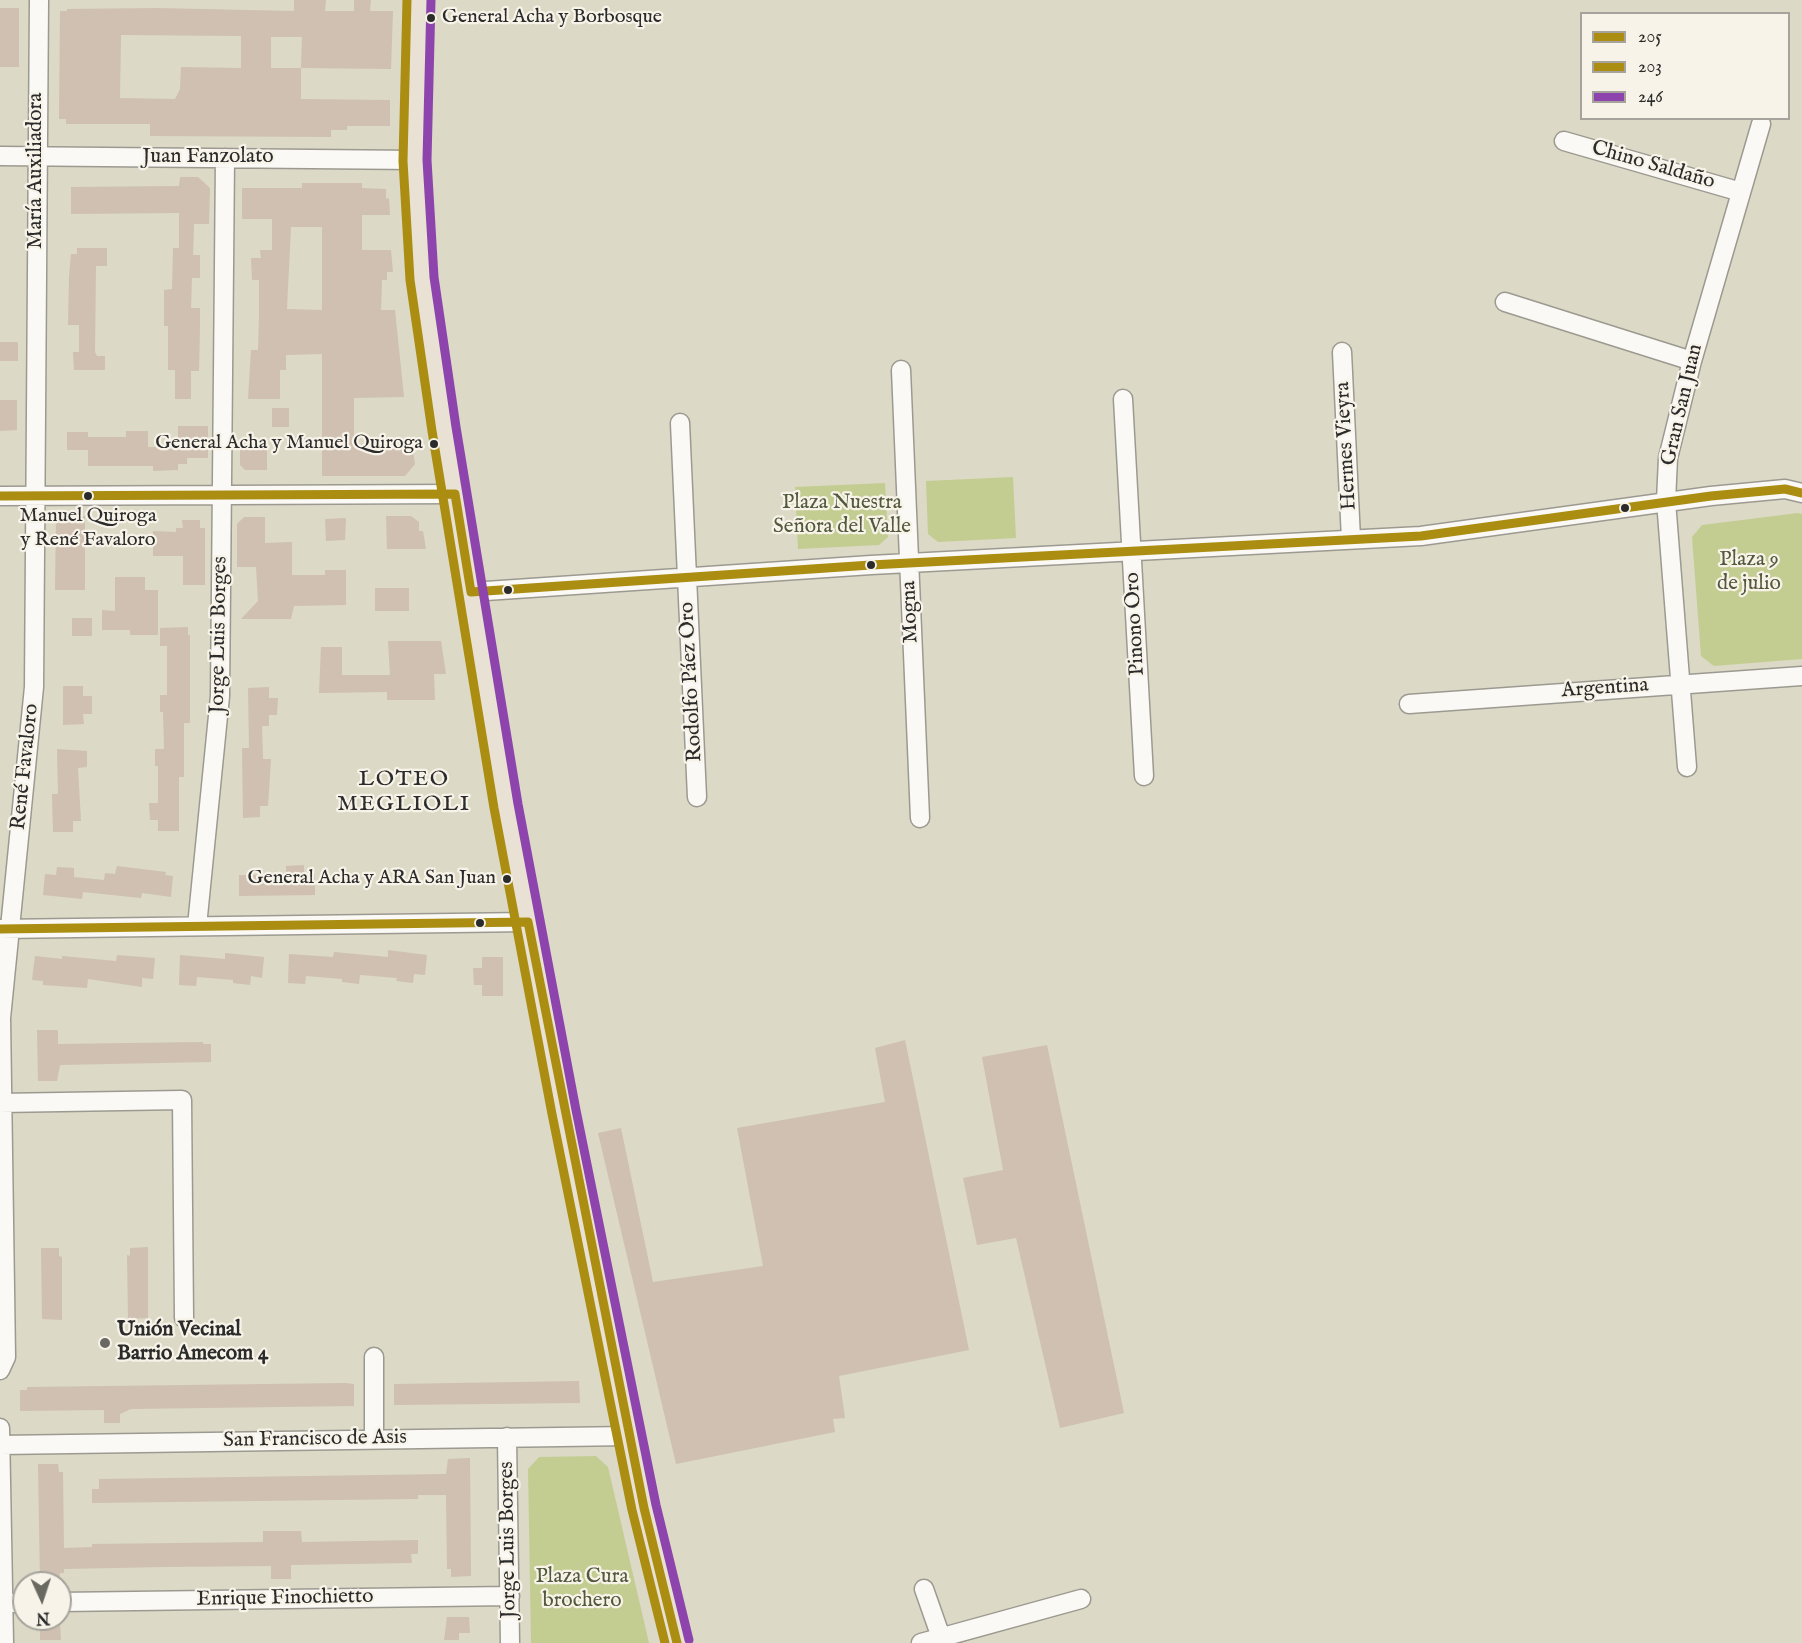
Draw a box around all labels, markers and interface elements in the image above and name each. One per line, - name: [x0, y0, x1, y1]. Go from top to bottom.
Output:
- place label: General Acha y Borbosque: [442, 6, 662, 30]
- marker: General Acha y Borbosque: [425, 12, 437, 24]
- legend: [1580, 12, 1790, 120]
- text: 205: [1638, 26, 1662, 49]
- text: 203: [1638, 56, 1662, 79]
- text: 246: [1638, 86, 1663, 109]
- street label: María Auxiliadora: [24, 93, 50, 249]
- street label: Chino Saldaño: [1588, 136, 1718, 196]
- street label: Juan Fanzolato: [142, 145, 274, 171]
- street label: Gran San Juan: [1657, 342, 1709, 468]
- street label: Hermes Vieyra: [1331, 381, 1363, 511]
- place label: General Acha y Manuel Quiroga: [155, 432, 423, 456]
- marker: General Acha y Manuel Quiroga: [428, 438, 440, 450]
- marker: Manuel Quiroga y René Favaloro: [82, 490, 94, 502]
- park label: Plaza Nuestra Señora del Valle: [773, 491, 911, 541]
- unlabelled marker: [1619, 502, 1631, 514]
- place label: Manuel Quiroga y René Favaloro: [19, 505, 157, 552]
- park label: Plaza 9 de julio: [1717, 548, 1781, 598]
- street label: Jorge Luis Borges: [206, 556, 234, 714]
- unlabelled marker: [865, 559, 877, 571]
- street label: Pinono Oro: [1121, 572, 1151, 676]
- street label: Mogna: [897, 580, 925, 644]
- unlabelled marker: [502, 584, 514, 596]
- street label: Rodolfo Páez Oro: [675, 601, 709, 763]
- street label: Argentina: [1561, 673, 1649, 705]
- street label: René Favaloro: [7, 703, 45, 831]
- district label: LOTEO MEGLIOLI: [337, 767, 471, 818]
- place label: General Acha y ARA San Juan: [248, 867, 496, 891]
- marker: General Acha y ARA San Juan: [501, 873, 513, 885]
- unlabelled marker: [474, 917, 486, 929]
- place label: Unión Vecinal Barrio Amecom 4: [117, 1318, 268, 1368]
- marker: Unión Vecinal Barrio Amecom 4: [98, 1336, 112, 1350]
- street label: San Francisco de Asis: [223, 1426, 407, 1454]
- street label: Jorge Luis Borges: [495, 1461, 523, 1619]
- park label: Plaza Cura brochero: [535, 1565, 629, 1615]
- north arrow: [12, 1571, 72, 1631]
- street label: Enrique Finochietto: [196, 1585, 374, 1613]
- text: N: [35, 1607, 50, 1627]

